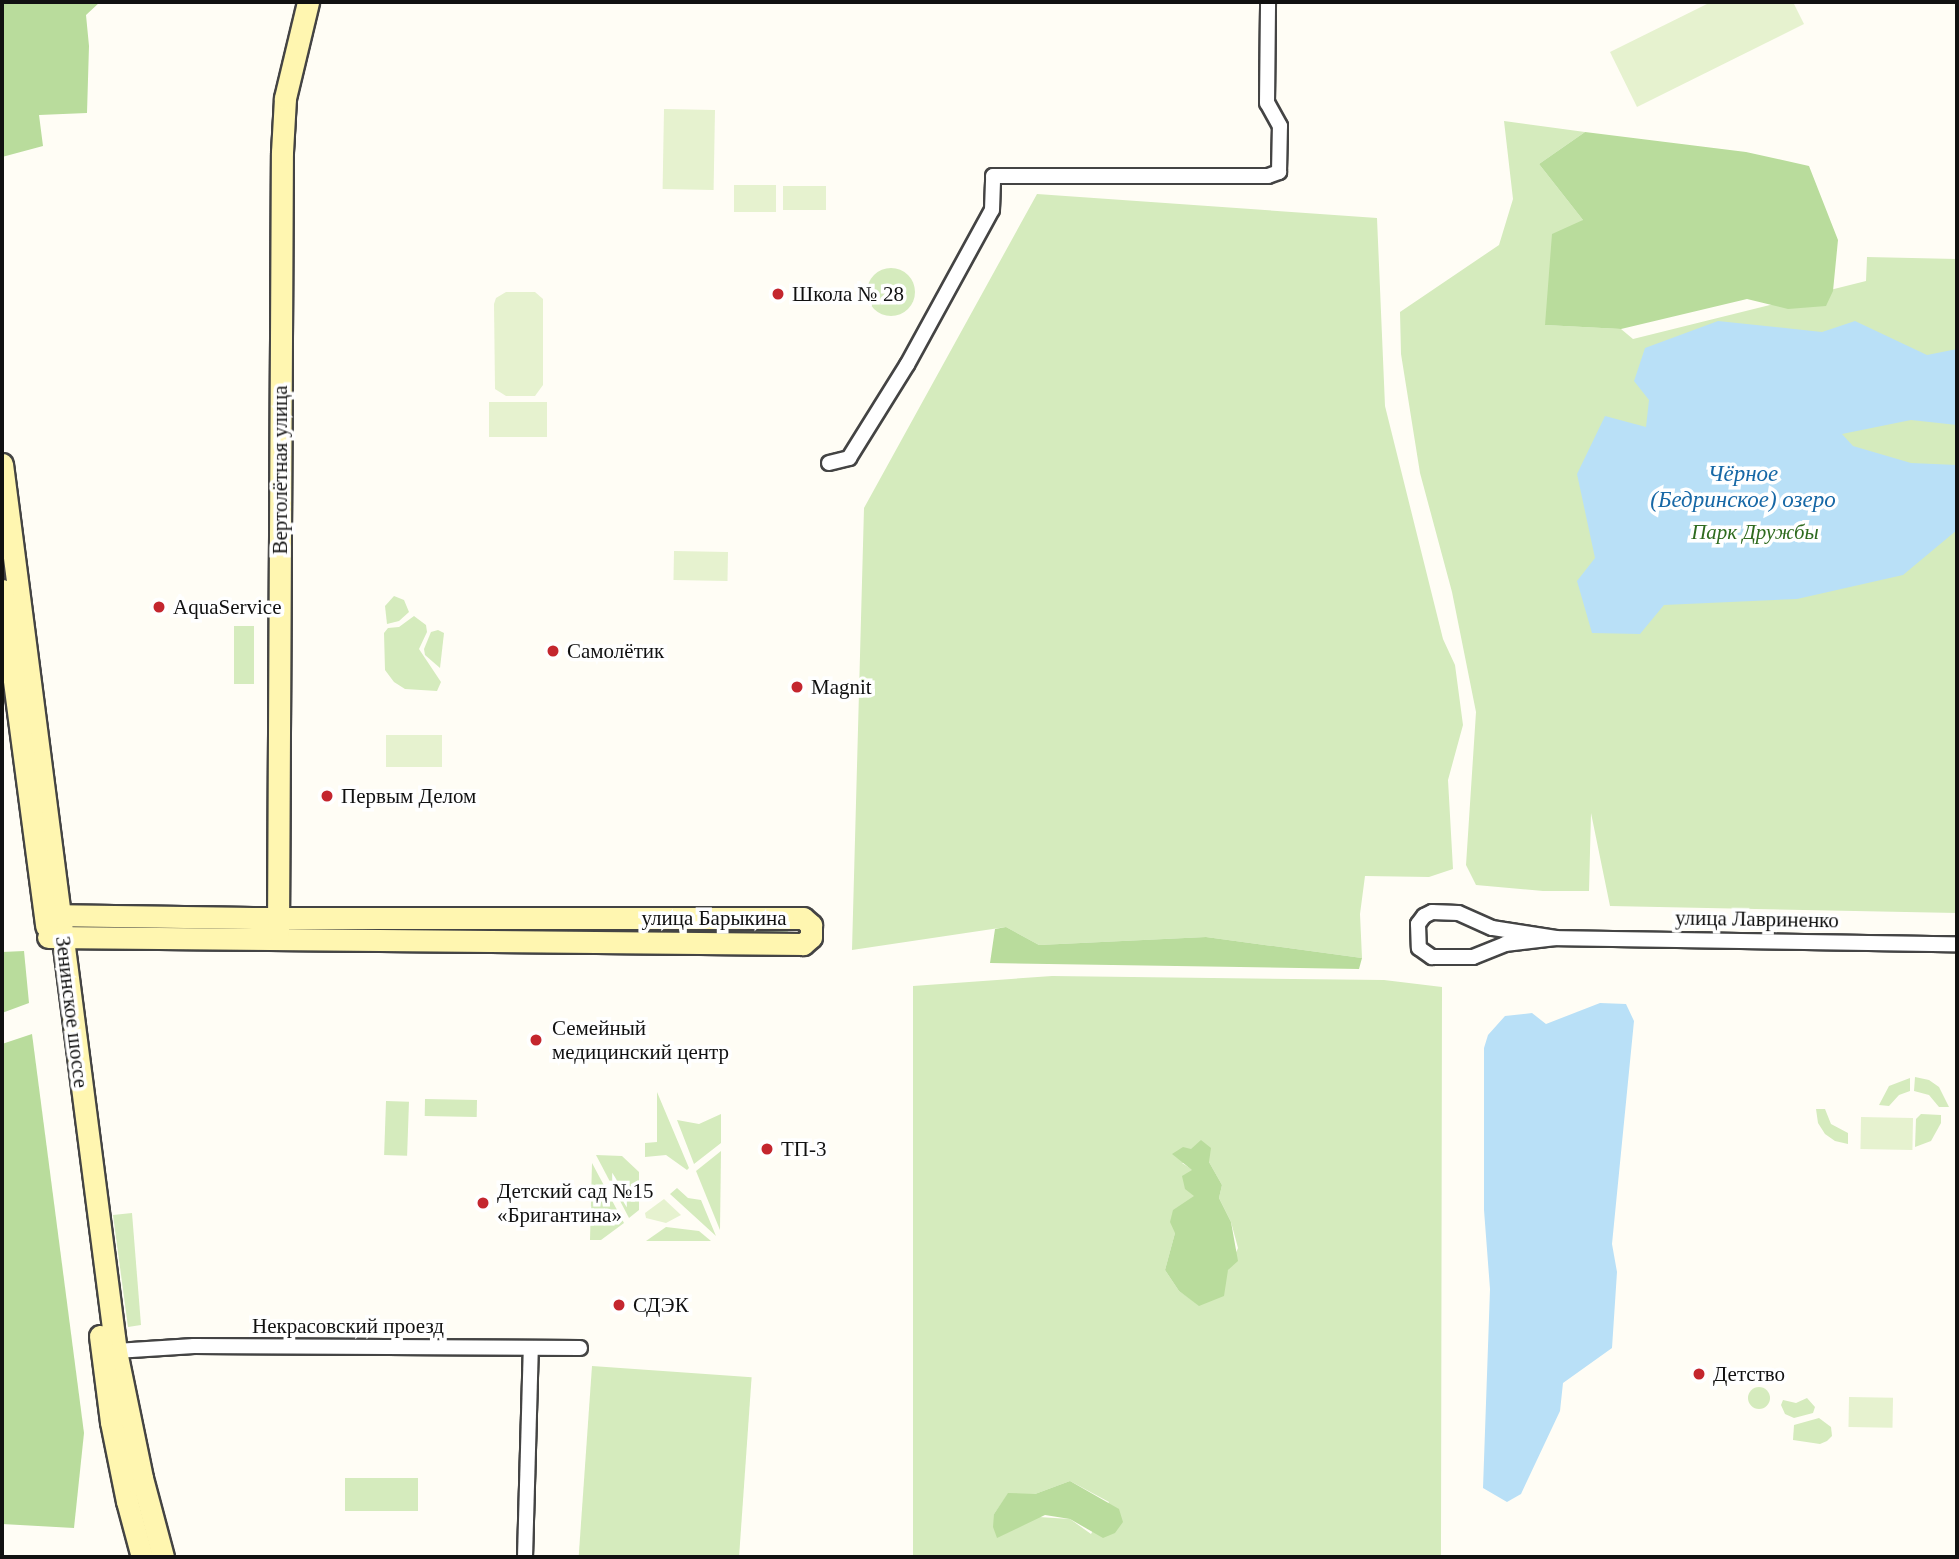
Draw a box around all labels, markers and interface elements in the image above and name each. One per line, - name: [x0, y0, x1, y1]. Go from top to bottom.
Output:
- place label: Школа № 28: [792, 281, 904, 307]
- marker: Школа № 28: [770, 286, 786, 302]
- street label: Вертолётная улица: [267, 386, 293, 554]
- water label: Чёрное (Бедринское) озеро: [1650, 460, 1836, 514]
- park label: Парк Дружбы: [1691, 519, 1819, 545]
- place label: AquaService: [173, 594, 281, 620]
- marker: AquaService: [151, 599, 167, 615]
- place label: Самолётик: [567, 638, 664, 664]
- marker: Самолётик: [545, 643, 561, 659]
- place label: Magnit: [811, 674, 872, 700]
- marker: Magnit: [789, 679, 805, 695]
- place label: Первым Делом: [341, 783, 476, 809]
- marker: Первым Делом: [319, 788, 335, 804]
- street label: улица Барыкина: [641, 905, 787, 931]
- street label: улица Лавриненко: [1675, 905, 1839, 933]
- street label: Зенинское шоссе: [50, 935, 94, 1089]
- place label: Семейный медицинский центр: [552, 1015, 729, 1065]
- marker: Семейный медицинский центр: [526, 1030, 546, 1050]
- place label: ТП-3: [781, 1136, 826, 1162]
- marker: ТП-3: [759, 1141, 775, 1157]
- place label: Детский сад №15 «Бригантина»: [497, 1178, 653, 1228]
- marker: Детский сад №15 «Бригантина»: [475, 1195, 491, 1211]
- place label: СДЭК: [633, 1292, 689, 1318]
- marker: СДЭК: [611, 1297, 627, 1313]
- street label: Некрасовский проезд: [252, 1313, 444, 1339]
- place label: Детство: [1713, 1361, 1785, 1387]
- marker: Детство: [1691, 1366, 1707, 1382]

